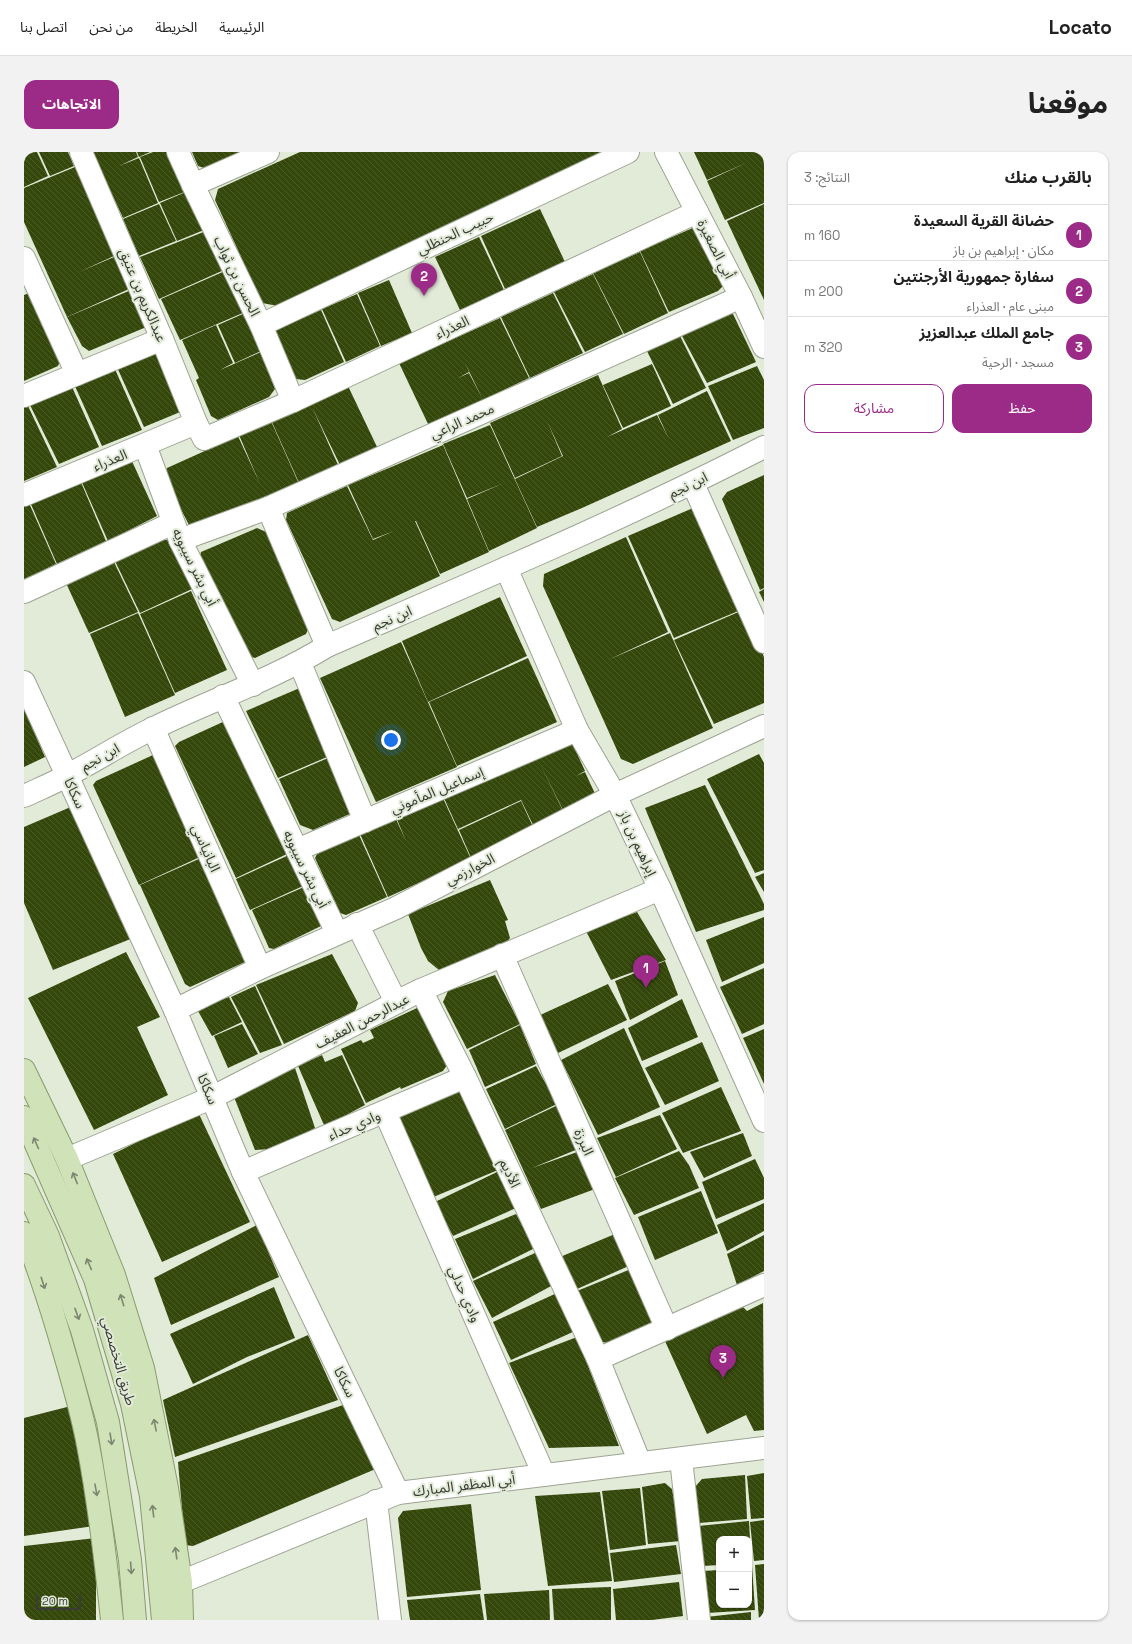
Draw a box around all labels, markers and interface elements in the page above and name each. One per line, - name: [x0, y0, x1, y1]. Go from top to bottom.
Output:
- text: Locato: [1049, 15, 1112, 40]
- text: اتصل بنا: [20, 18, 67, 36]
- text: من نحن: [89, 18, 133, 36]
- text: الخريطة: [155, 18, 197, 36]
- text: الرئيسية: [219, 18, 264, 36]
- button: الاتجاهات: [24, 80, 119, 129]
- text: موقعنا: [1028, 85, 1108, 121]
- text: بالقرب منك: [1005, 166, 1092, 188]
- text: النتائج: 3: [804, 169, 850, 186]
- street label: حبيب الحنظلي: [414, 207, 497, 261]
- text: حضانة القرية السعيدة: [914, 211, 1054, 230]
- street label: أبي الصغيرة: [691, 216, 739, 283]
- text: 160 m: [804, 227, 840, 244]
- text: 1: [1076, 227, 1082, 244]
- street label: الحسن بن ثواب: [210, 233, 264, 319]
- text: مكان · إبراهيم بن باز: [953, 242, 1054, 259]
- street label: عبدالكريم بن عتيق: [113, 245, 171, 346]
- pin: 2: [411, 263, 437, 296]
- text: سفارة جمهورية الأرجنتين: [894, 267, 1054, 286]
- text: 200 m: [804, 283, 843, 300]
- text: 2: [1075, 283, 1083, 300]
- text: مبنى عام · العذراء: [967, 298, 1054, 315]
- street label: العذراء: [432, 311, 472, 343]
- text: جامع الملك عبدالعزيز: [919, 323, 1054, 342]
- text: 320 m: [804, 339, 843, 356]
- text: 3: [1075, 339, 1083, 356]
- text: مسجد · الرحية: [982, 354, 1054, 371]
- button: مشاركة: [804, 384, 944, 433]
- button: حفظ: [952, 384, 1092, 433]
- street label: محمد الراعي: [427, 399, 498, 445]
- street label: العذراء: [90, 445, 130, 475]
- street label: ابن نجم: [665, 468, 711, 504]
- street label: أبي بشر سيبويه: [166, 525, 222, 610]
- street label: ابن نجم: [369, 601, 415, 636]
- your location: [381, 730, 401, 750]
- street label: ابن نجم: [78, 739, 123, 777]
- street label: إسماعيل المأموني: [388, 762, 488, 820]
- street label: سكاكا: [60, 775, 90, 811]
- street label: إبراهيم بن باز: [613, 806, 662, 881]
- street label: البانياسي: [186, 821, 224, 876]
- street label: أبي بشر سيبويه: [277, 827, 333, 912]
- street label: الخوارزمي: [442, 849, 499, 891]
- pin: 1: [633, 955, 659, 988]
- street label: عبدالرحمن العفيف: [312, 990, 412, 1052]
- street label: سكاكا: [193, 1071, 223, 1107]
- street label: وادي حداء: [325, 1106, 384, 1146]
- street label: البرزة: [570, 1126, 598, 1158]
- one-way arrow: [32, 1137, 39, 1149]
- street label: الأديم: [494, 1156, 525, 1191]
- one-way arrow: [71, 1173, 78, 1185]
- one-way arrow: [84, 1259, 92, 1271]
- street label: وادي حدلي: [442, 1263, 485, 1326]
- one-way arrow: [40, 1276, 47, 1289]
- one-way arrow: [118, 1293, 125, 1306]
- one-way arrow: [73, 1307, 81, 1319]
- street label: طريق التخصصي: [96, 1314, 140, 1408]
- pin: 3: [710, 1345, 736, 1378]
- street label: سكاكا: [330, 1364, 360, 1400]
- one-way arrow: [150, 1419, 158, 1432]
- one-way arrow: [107, 1432, 115, 1445]
- street label: أبي المظفر المبارك: [412, 1470, 517, 1502]
- one-way arrow: [92, 1483, 100, 1496]
- one-way arrow: [149, 1505, 156, 1518]
- map controls: [716, 1536, 752, 1608]
- button: +: [716, 1536, 752, 1572]
- one-way arrow: [172, 1547, 180, 1560]
- one-way arrow: [127, 1561, 134, 1574]
- button: −: [716, 1572, 752, 1608]
- scale bar: [36, 1592, 81, 1611]
- text: 20 m: [42, 1594, 68, 1608]

